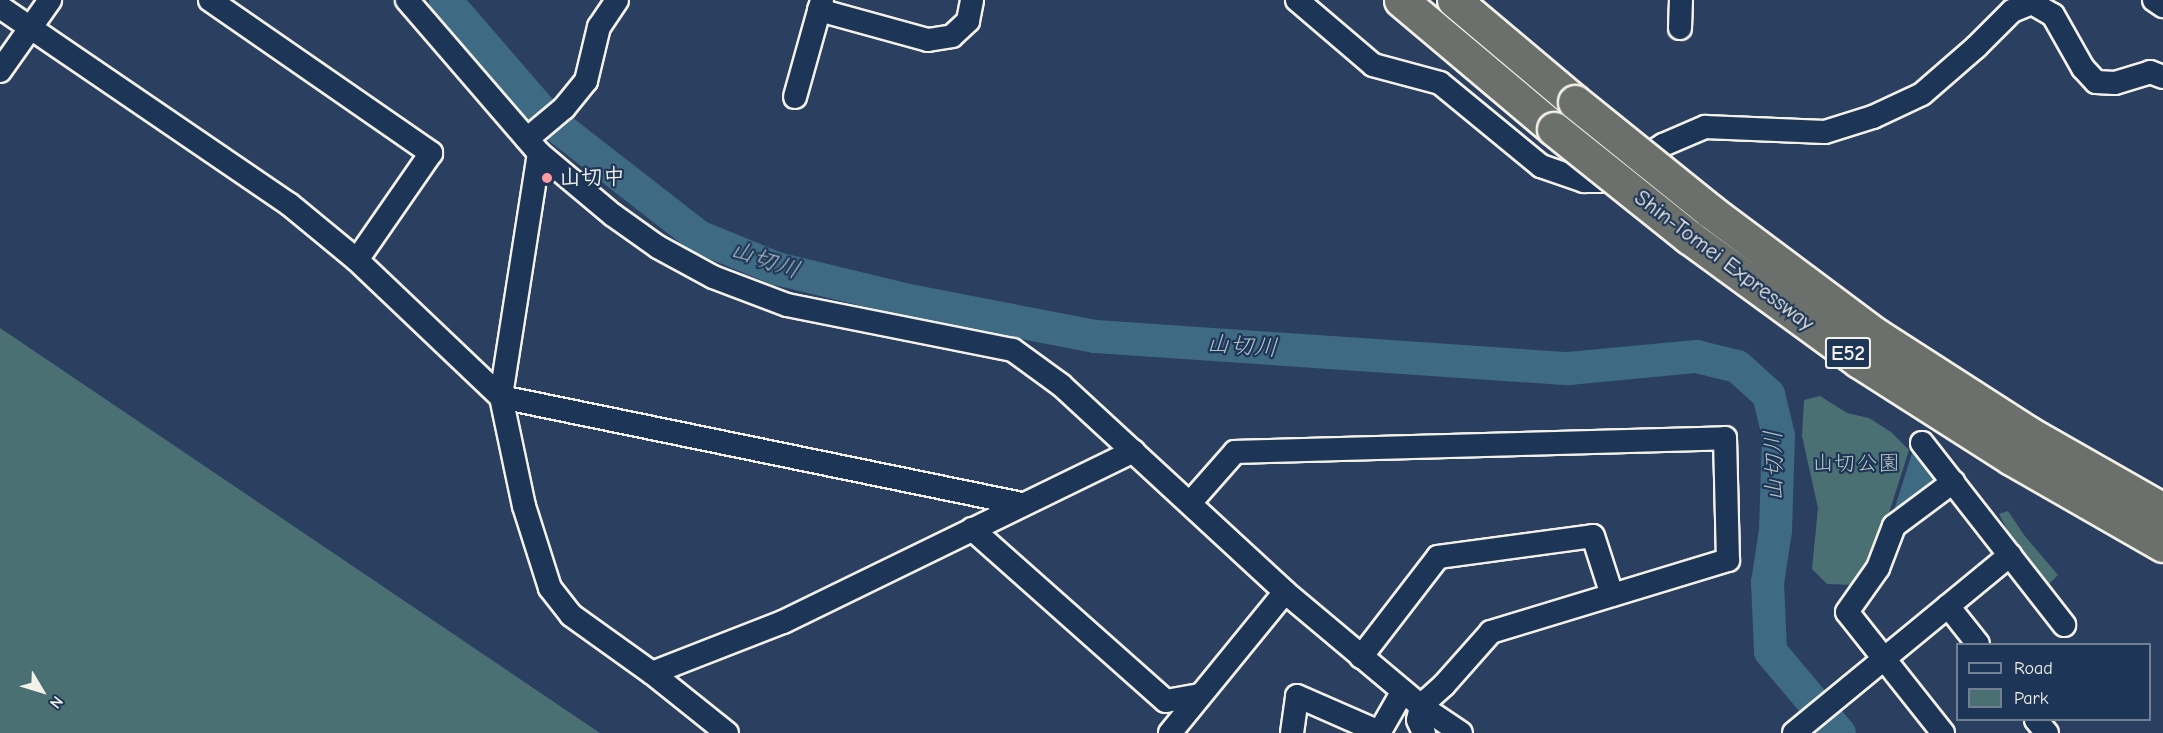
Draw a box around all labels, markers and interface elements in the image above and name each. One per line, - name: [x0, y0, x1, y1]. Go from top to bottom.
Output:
- place label: 山切中: [559, 165, 625, 191]
- marker: 山切中: [540, 171, 554, 185]
- street label: Shin-Tomei Expressway: [1629, 185, 1819, 337]
- water label: 山切川: [726, 235, 804, 285]
- water label: 山切川: [1205, 329, 1279, 363]
- road number: E52: [1824, 335, 1872, 371]
- water label: 山切川: [1759, 430, 1789, 502]
- park label: 山切公園: [1812, 451, 1900, 477]
- legend: [1956, 643, 2151, 721]
- text: Road: [2014, 658, 2053, 679]
- north arrow: [12, 661, 72, 721]
- text: Park: [2014, 688, 2048, 709]
- text: N: [46, 692, 66, 712]

